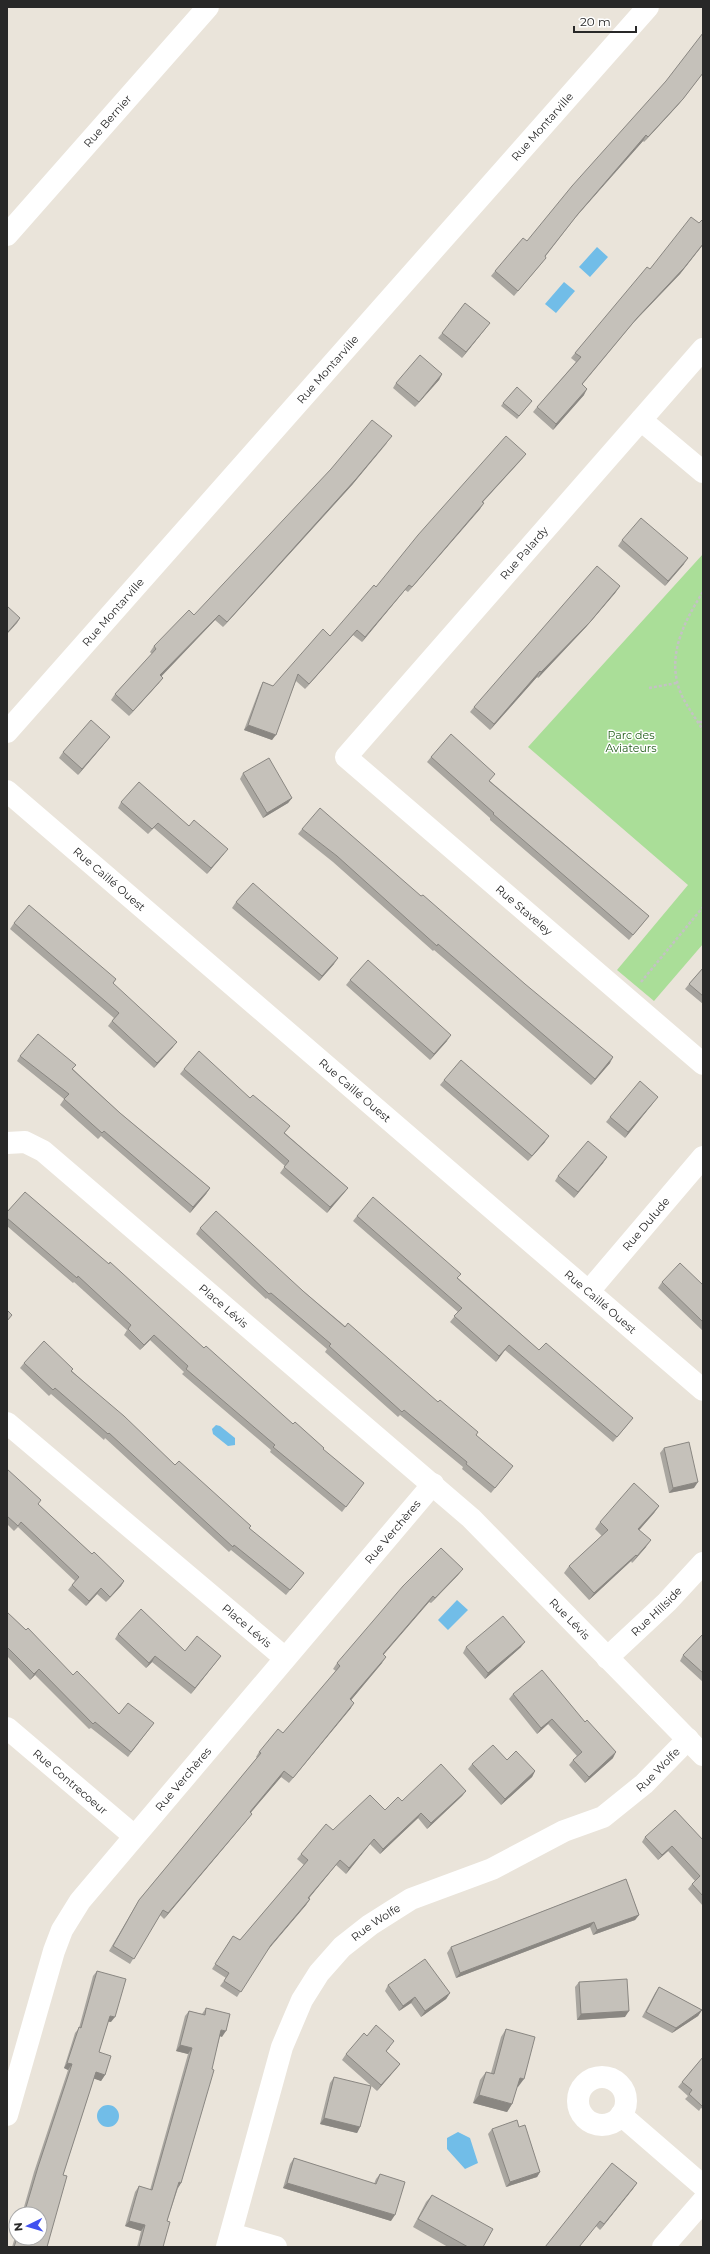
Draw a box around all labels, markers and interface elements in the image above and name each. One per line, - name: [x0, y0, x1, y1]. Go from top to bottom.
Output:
- scale bar: [574, 8, 636, 34]
- text: 20 m: [580, 14, 611, 29]
- street label: Rue Montarville: [508, 89, 576, 164]
- street label: Rue Bernier: [81, 92, 134, 150]
- street label: Rue Montarville: [294, 332, 362, 406]
- street label: Rue Palardy: [497, 523, 551, 583]
- street label: Rue Montarville: [79, 575, 147, 649]
- park label: Parc des Aviateurs: [605, 728, 657, 755]
- street label: Rue Caillé Ouest: [70, 844, 149, 914]
- street label: Rue Staveley: [493, 882, 555, 938]
- street label: Rue Caillé Ouest: [316, 1056, 394, 1126]
- street label: Rue Dulude: [619, 1194, 673, 1254]
- street label: Rue Caillé Ouest: [562, 1267, 640, 1337]
- street label: Place Lévis: [196, 1281, 251, 1331]
- street label: Rue Verchères: [362, 1496, 424, 1567]
- street label: Rue Hillside: [628, 1583, 685, 1639]
- street label: Rue Lévis: [546, 1595, 593, 1643]
- street label: Place Lévis: [219, 1601, 275, 1651]
- street label: Rue Verchères: [152, 1744, 215, 1814]
- street label: Rue Wolfe: [633, 1744, 683, 1795]
- street label: Rue Contrecoeur: [30, 1746, 111, 1817]
- street label: Rue Wolfe: [348, 1900, 403, 1944]
- north arrow: [8, 2206, 48, 2246]
- text: N: [11, 2222, 25, 2232]

